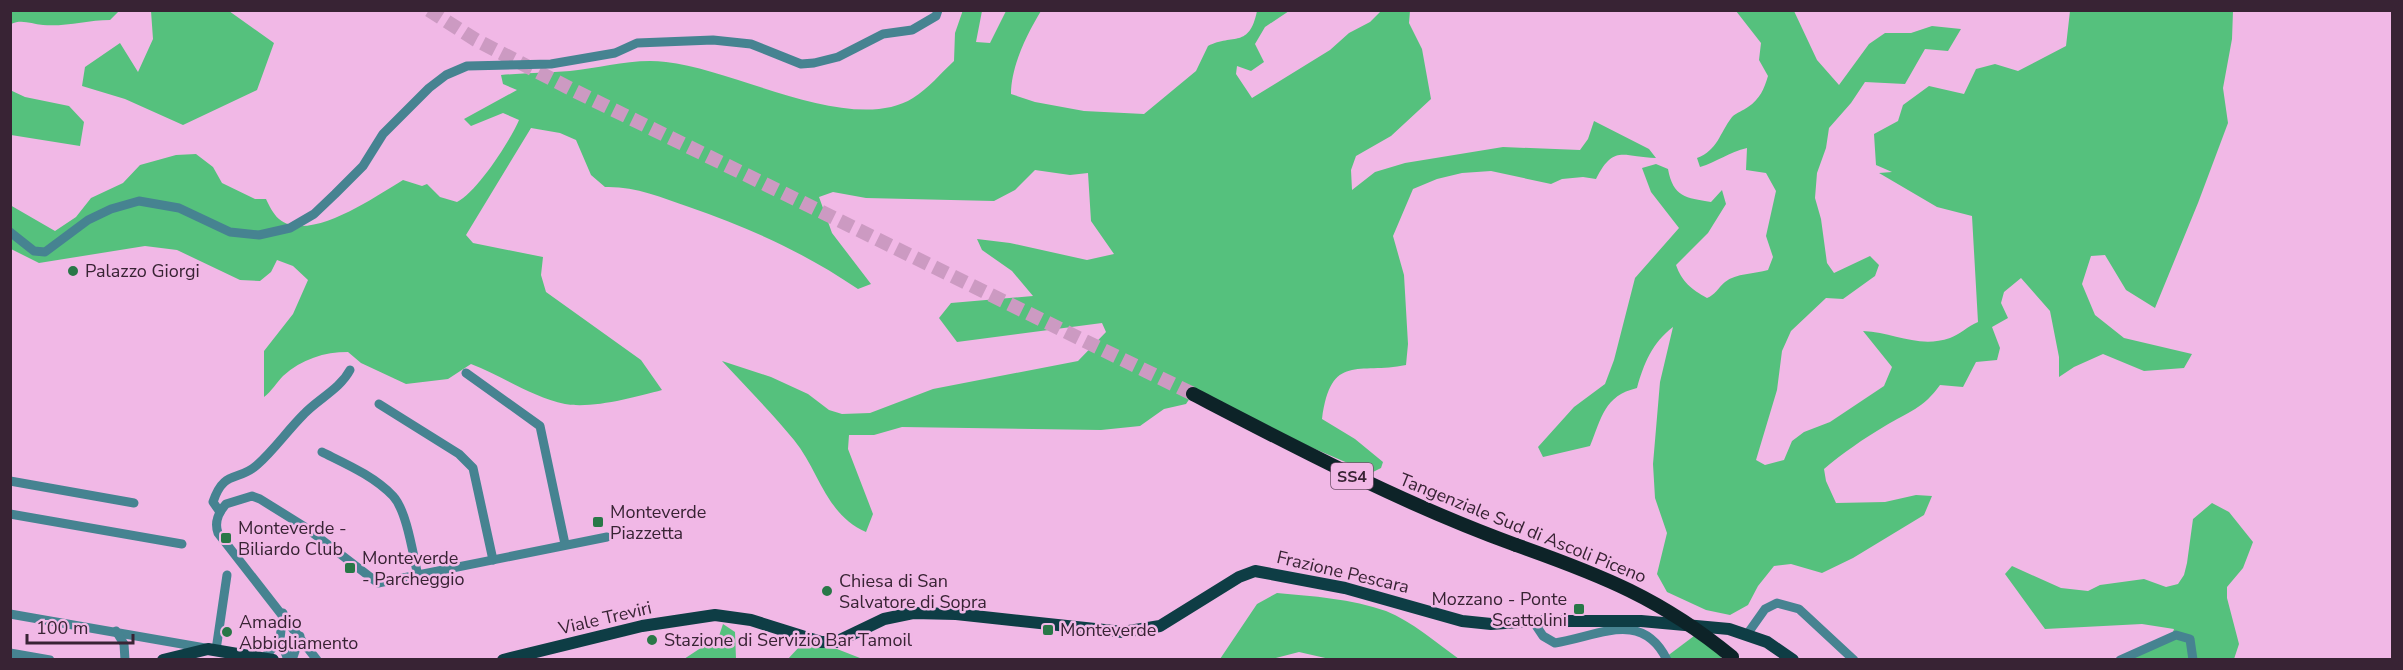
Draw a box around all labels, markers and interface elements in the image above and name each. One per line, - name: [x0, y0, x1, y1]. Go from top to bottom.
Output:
- place label: Palazzo Giorgi: [85, 259, 200, 283]
- marker: Palazzo Giorgi: [66, 264, 80, 278]
- road number: SS4: [1331, 463, 1373, 489]
- street label: Tangenziale Sud di Ascoli Piceno: [1396, 467, 1650, 589]
- place label: Monteverde Piazzetta: [610, 500, 706, 545]
- marker: Monteverde Piazzetta: [591, 515, 605, 529]
- place label: Monteverde - Biliardo Club: [238, 516, 347, 561]
- marker: Monteverde - Biliardo Club: [219, 531, 233, 545]
- street label: Frazione Pescara: [1274, 545, 1412, 599]
- place label: Monteverde - Parcheggio: [362, 546, 465, 591]
- marker: Monteverde - Parcheggio: [343, 561, 357, 575]
- place label: Chiesa di San Salvatore di Sopra: [839, 569, 987, 614]
- marker: Chiesa di San Salvatore di Sopra: [820, 584, 834, 598]
- place label: Mozzano - Ponte Scattolini: [1431, 587, 1567, 632]
- street label: Viale Treviri: [555, 596, 654, 641]
- marker: Mozzano - Ponte Scattolini: [1572, 602, 1586, 616]
- scale bar: [27, 607, 134, 645]
- place label: Amadio Abbigliamento: [239, 610, 358, 655]
- text: 100 m: [36, 616, 88, 640]
- place label: Monteverde: [1060, 618, 1156, 642]
- marker: Monteverde: [1041, 623, 1055, 637]
- marker: Amadio Abbigliamento: [220, 625, 234, 639]
- place label: Stazione di Servizio Bar Tamoil: [664, 628, 913, 652]
- marker: Stazione di Servizio Bar Tamoil: [645, 633, 659, 647]

